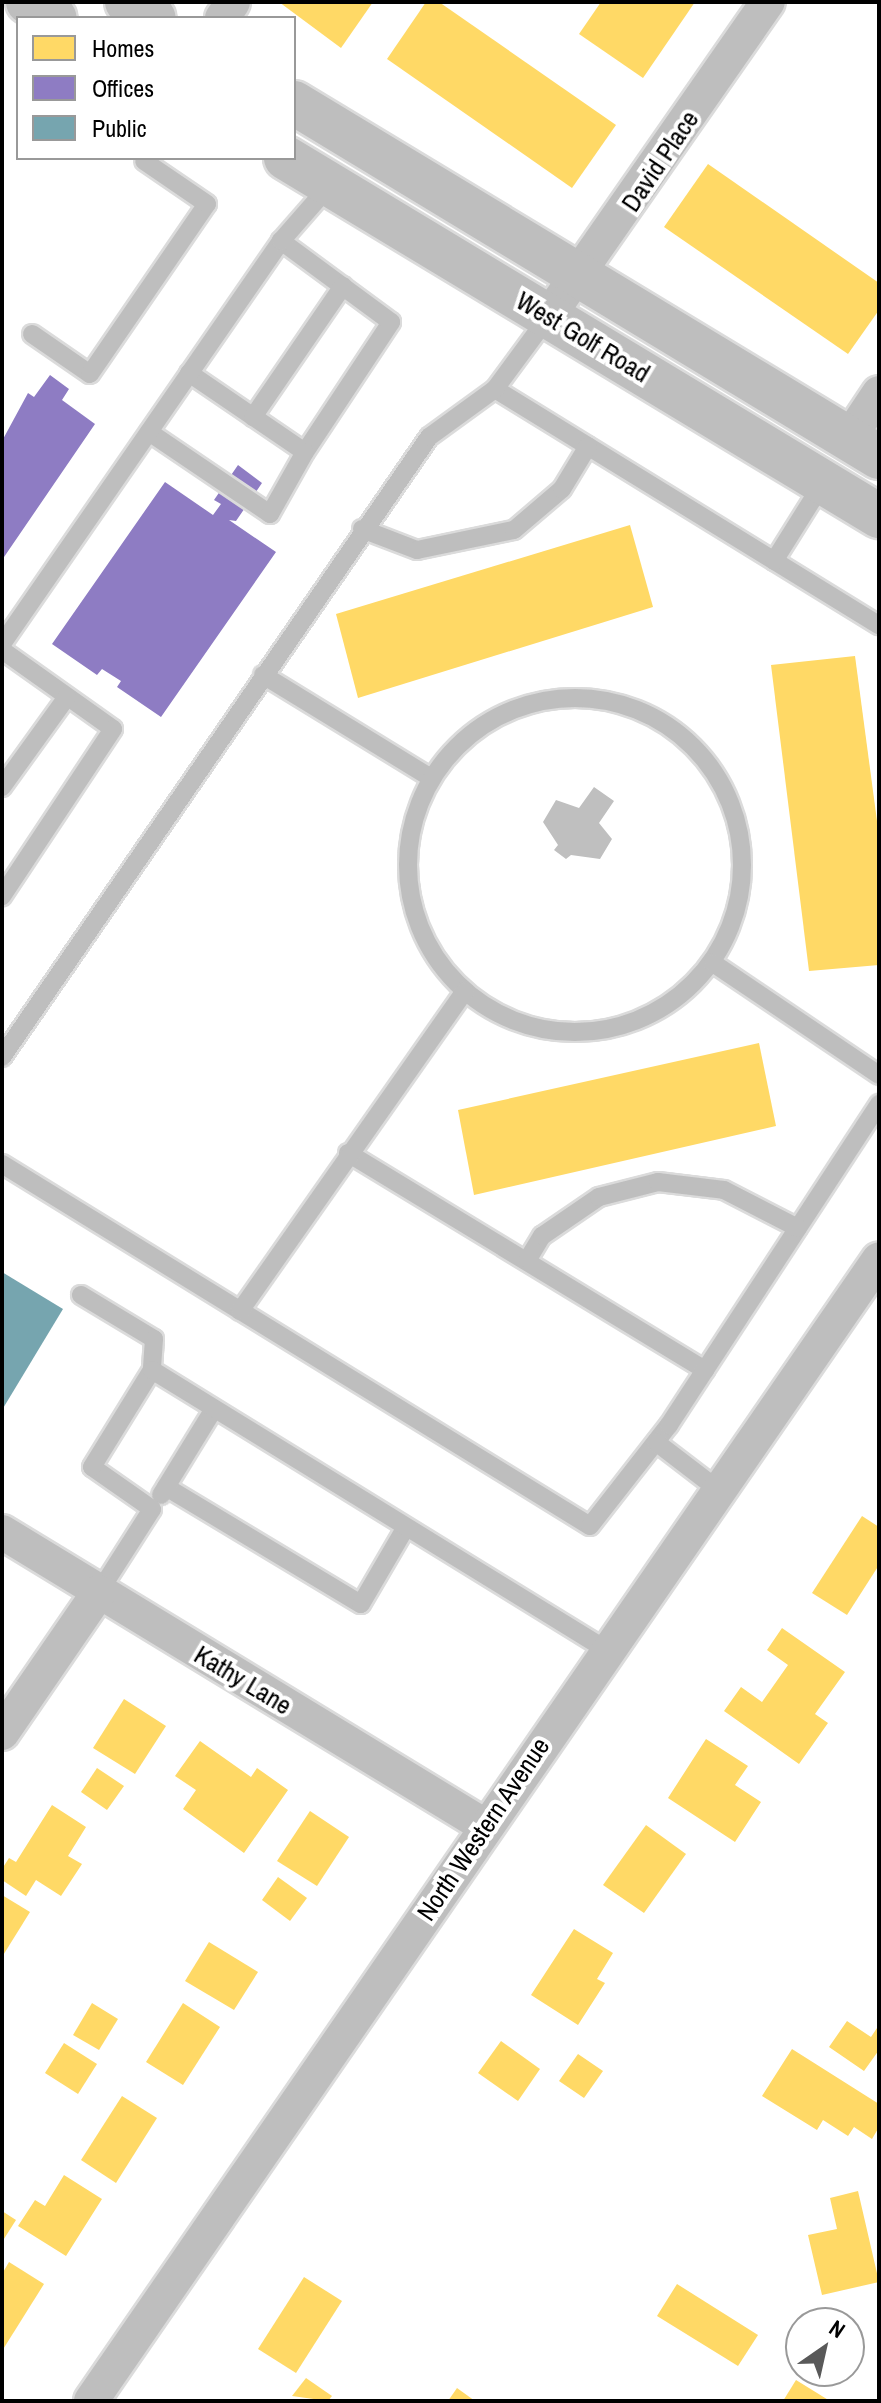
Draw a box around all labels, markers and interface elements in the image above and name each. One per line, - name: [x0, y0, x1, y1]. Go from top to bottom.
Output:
- legend: [16, 16, 296, 160]
- text: Homes: [92, 32, 154, 64]
- text: Offices: [92, 72, 154, 104]
- street label: David Place: [615, 105, 705, 217]
- text: Public: [92, 112, 147, 144]
- street label: West Golf Road: [511, 285, 655, 389]
- street label: Kathy Lane: [189, 1639, 297, 1721]
- street label: North Western Avenue: [410, 1731, 556, 1927]
- north arrow: [785, 2307, 865, 2387]
- text: N: [824, 2313, 851, 2345]

